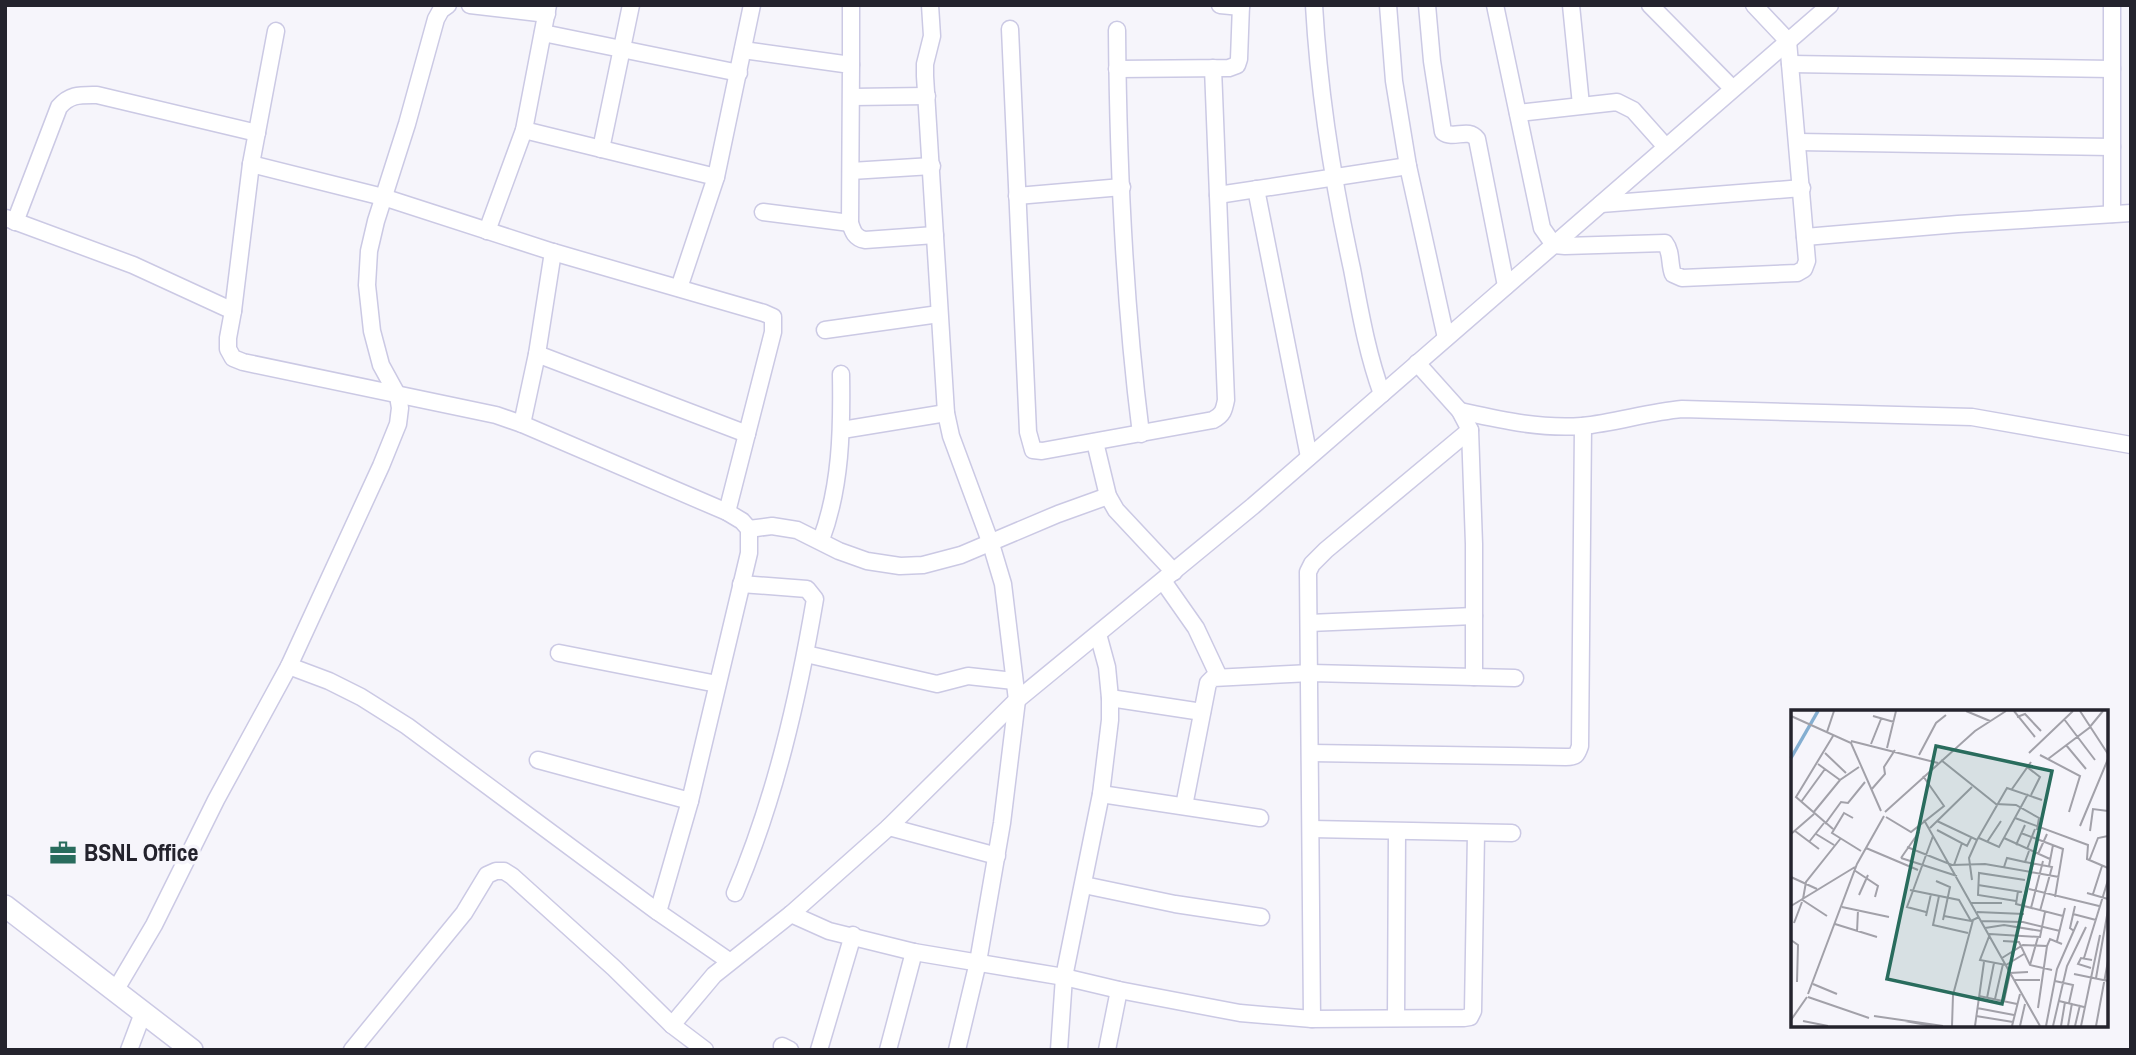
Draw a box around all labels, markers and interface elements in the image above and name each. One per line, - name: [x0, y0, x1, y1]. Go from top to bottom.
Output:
- inset map: [1791, 710, 2108, 1027]
- place label: BSNL Office: [84, 836, 199, 868]
- office icon: BSNL Office: [48, 838, 78, 868]

